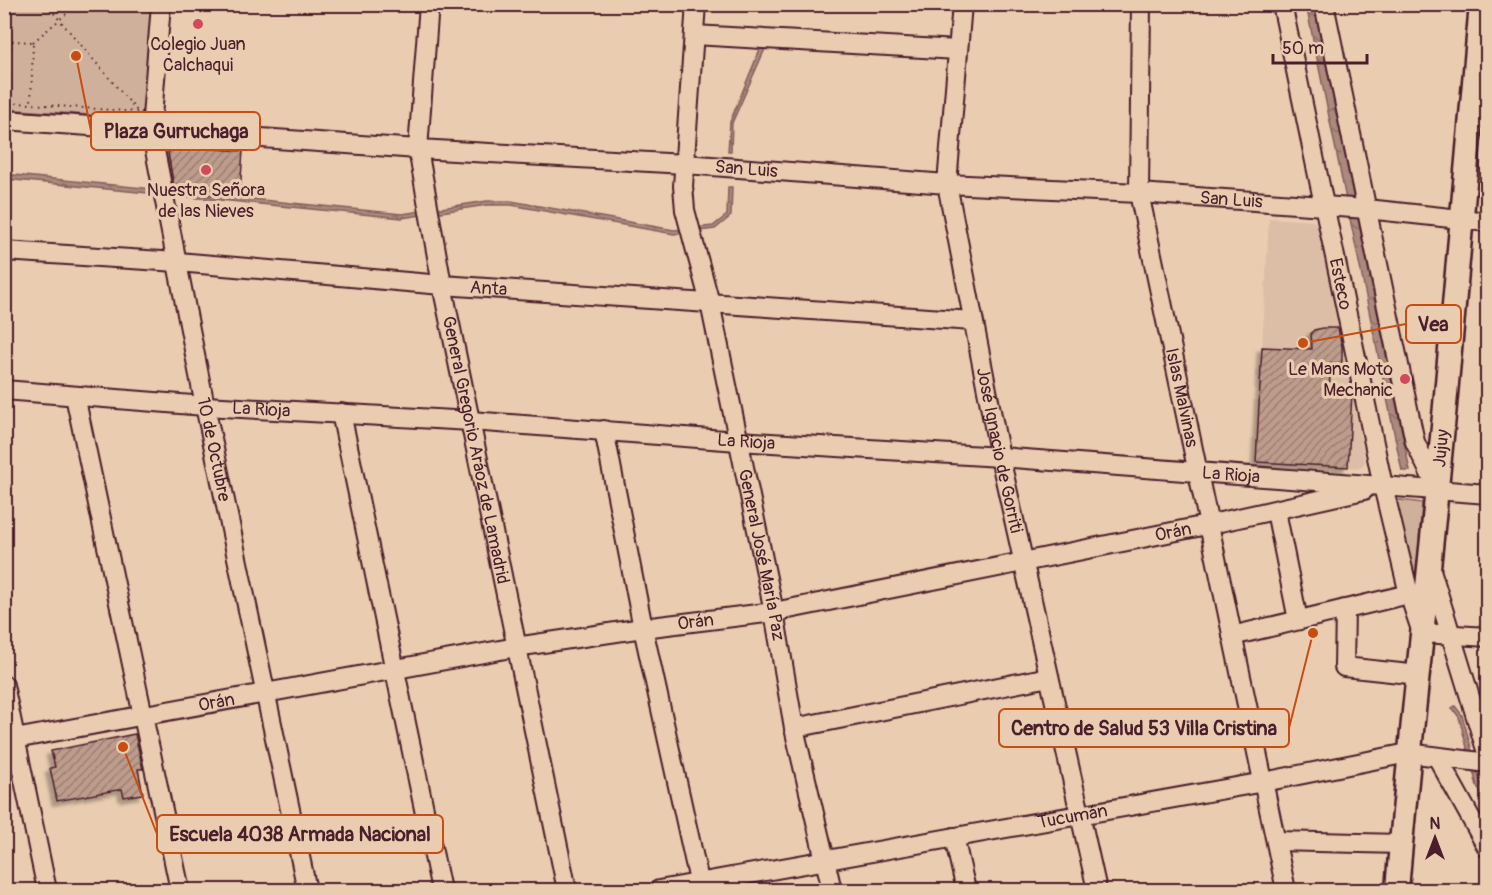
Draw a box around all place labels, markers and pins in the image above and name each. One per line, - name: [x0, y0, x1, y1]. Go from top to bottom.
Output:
- marker: Colegio Juan Calchaqui: [191, 17, 205, 31]
- place label: Colegio Juan Calchaqui: [150, 33, 246, 77]
- callout: Plaza Gurruchaga: [91, 112, 260, 150]
- marker: Nuestra Señora de las Nieves: [199, 163, 213, 177]
- place label: Nuestra Señora de las Nieves: [147, 179, 265, 223]
- callout: Vea: [1406, 305, 1461, 343]
- place label: Le Mans Moto Mechanic: [1288, 358, 1393, 402]
- marker: Le Mans Moto Mechanic: [1398, 372, 1412, 386]
- callout: Centro de Salud 53 Villa Cristina: [999, 709, 1289, 747]
- callout: Escuela 4038 Armada Nacional: [157, 815, 443, 853]

